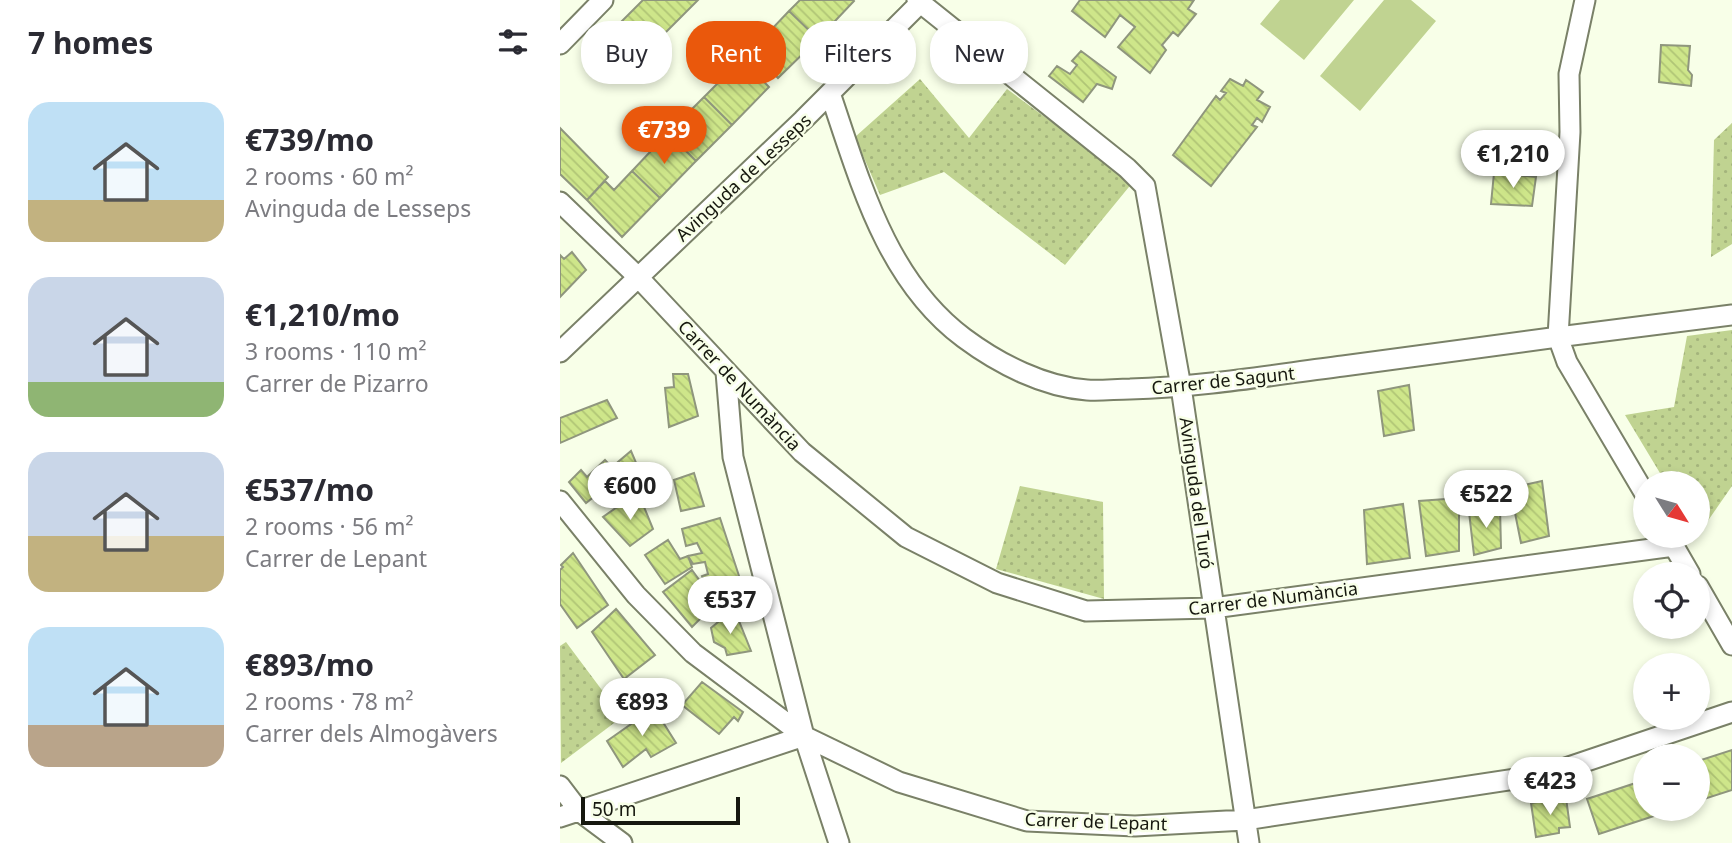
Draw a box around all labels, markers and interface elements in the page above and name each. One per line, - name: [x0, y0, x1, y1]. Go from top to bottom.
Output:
- chip: Buy: [581, 21, 672, 84]
- chip: Rent: [686, 21, 786, 84]
- chip: Filters: [800, 21, 916, 84]
- chip: New: [930, 21, 1028, 84]
- text: 7 homes: [28, 22, 153, 63]
- icon: filters: [494, 23, 532, 61]
- pin: €739: [623, 106, 705, 166]
- street label: Avinguda de Lesseps: [670, 108, 816, 246]
- text: €739: [638, 113, 690, 145]
- text: €739/mo: [245, 119, 374, 160]
- icon: home: [84, 130, 168, 214]
- pin: €1,210: [1456, 130, 1570, 190]
- text: €1,210: [1477, 137, 1549, 169]
- text: 2 rooms · 60 m²: [245, 160, 414, 192]
- text: Avinguda de Lesseps: [245, 192, 471, 224]
- text: €1,210/mo: [245, 294, 400, 335]
- icon: home: [84, 305, 168, 389]
- street label: Carrer de Numància: [673, 315, 807, 455]
- text: 3 rooms · 110 m²: [245, 335, 427, 367]
- street label: Carrer de Sagunt: [1150, 360, 1296, 399]
- text: Carrer de Pizarro: [245, 367, 429, 399]
- street label: Avinguda del Turó: [1174, 415, 1220, 571]
- pin: €600: [589, 462, 671, 522]
- text: €537/mo: [245, 469, 374, 510]
- text: €600: [604, 469, 656, 501]
- pin: €522: [1445, 470, 1527, 530]
- north arrow: [1633, 471, 1710, 548]
- map controls: [1633, 471, 1710, 821]
- text: €522: [1460, 477, 1512, 509]
- icon: home: [84, 480, 168, 564]
- text: 2 rooms · 56 m²: [245, 510, 414, 542]
- text: Carrer de Lepant: [245, 542, 427, 574]
- button: locate: [1633, 562, 1710, 639]
- pin: €537: [689, 576, 771, 636]
- street label: Carrer de Numància: [1187, 576, 1359, 620]
- text: €537: [704, 583, 756, 615]
- text: €893/mo: [245, 644, 374, 685]
- button: +: [1633, 653, 1710, 730]
- icon: home: [84, 655, 168, 739]
- pin: €893: [601, 678, 683, 738]
- text: 2 rooms · 78 m²: [245, 685, 414, 717]
- text: €893: [616, 685, 668, 717]
- text: Carrer dels Almogàvers: [245, 717, 498, 749]
- button: −: [1633, 744, 1710, 821]
- pin: €423: [1509, 758, 1591, 817]
- text: €423: [1524, 764, 1576, 796]
- scale bar: [581, 794, 740, 826]
- text: 50 m: [592, 796, 636, 822]
- street label: Carrer de Lepant: [1024, 807, 1168, 835]

